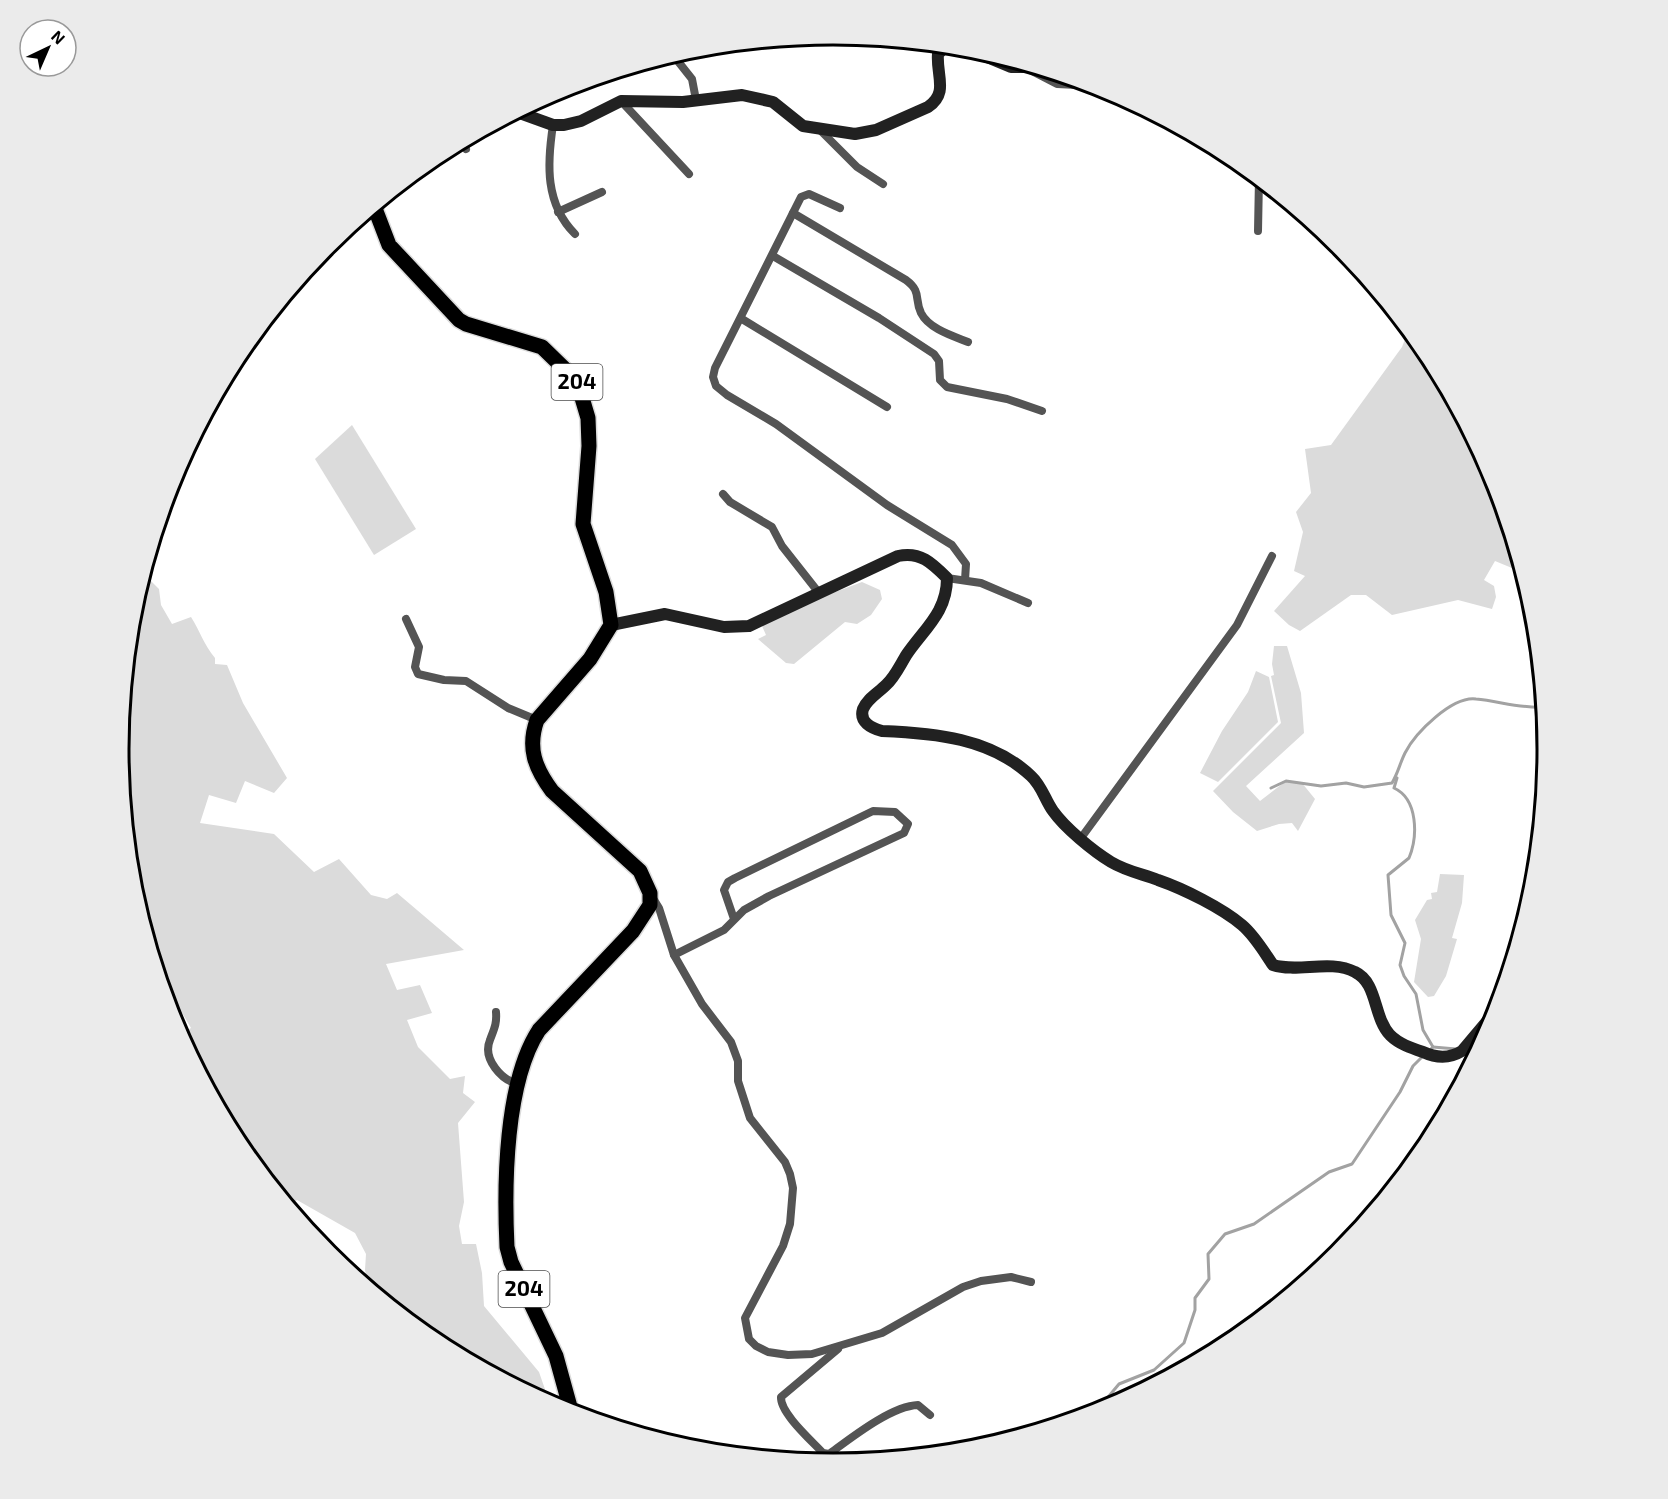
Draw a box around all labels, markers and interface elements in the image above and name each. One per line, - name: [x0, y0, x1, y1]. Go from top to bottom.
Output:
- north arrow: [18, 18, 78, 78]
- text: N: [48, 26, 70, 48]
- road number: 204: [552, 364, 602, 400]
- road number: 204: [498, 1271, 550, 1307]

